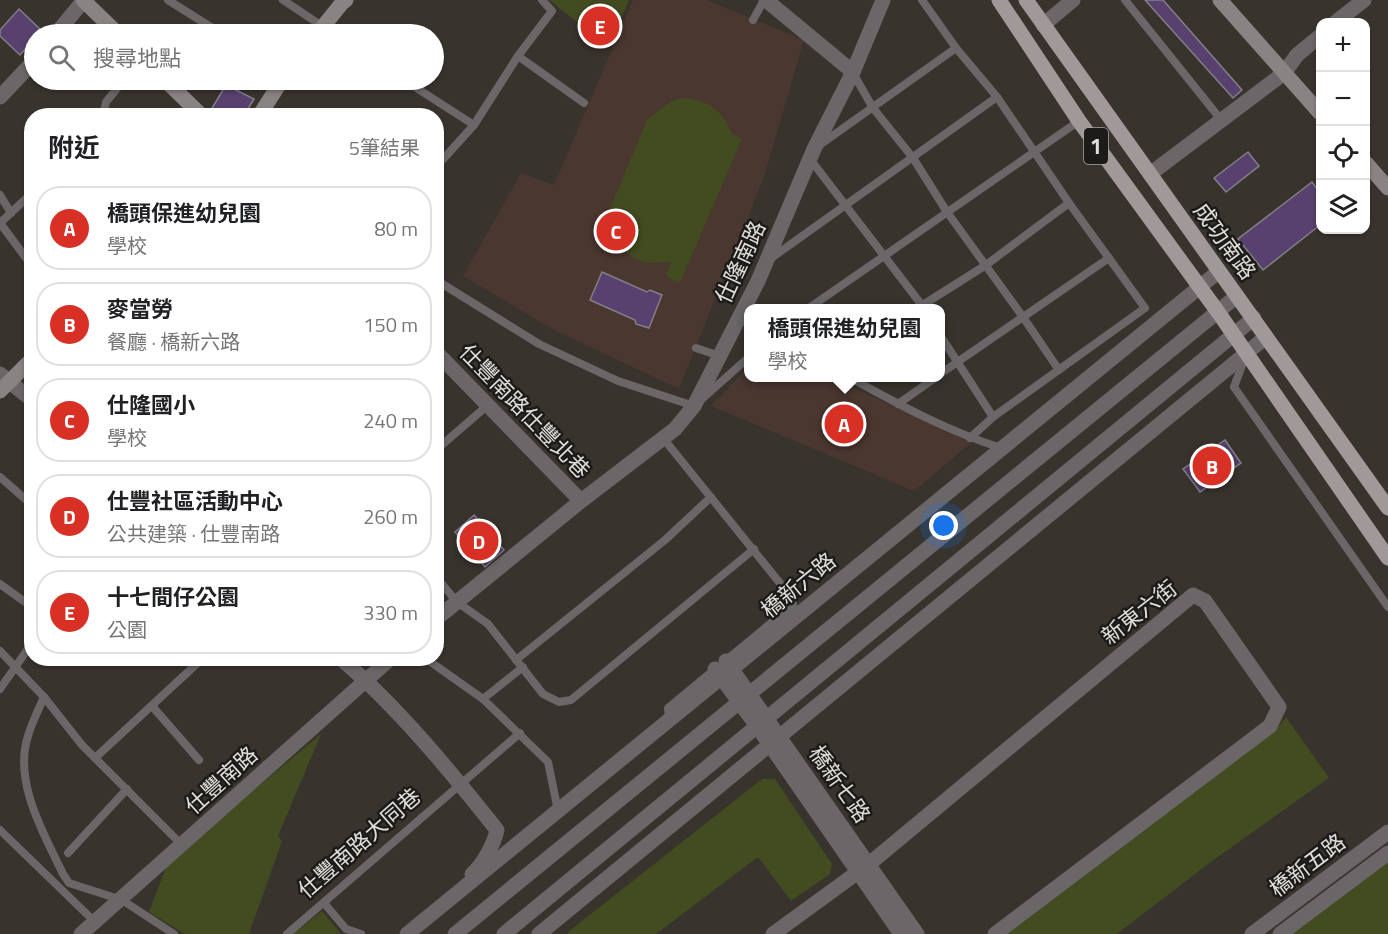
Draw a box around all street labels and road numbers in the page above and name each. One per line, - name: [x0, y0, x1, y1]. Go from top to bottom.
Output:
- road number: 1: [1084, 128, 1108, 164]
- street label: 成功南路: [1185, 195, 1265, 287]
- street label: 仕隆南路: [706, 215, 774, 309]
- street label: 仕豐南路仕豐北巷: [452, 336, 598, 486]
- street label: 橋新六路: [753, 544, 843, 626]
- street label: 新東六街: [1094, 572, 1184, 652]
- street label: 仕豐南路: [177, 738, 265, 822]
- street label: 橋新七路: [801, 738, 879, 830]
- street label: 仕豐南路大同巷: [290, 780, 428, 906]
- street label: 橋新五路: [1262, 825, 1352, 905]

